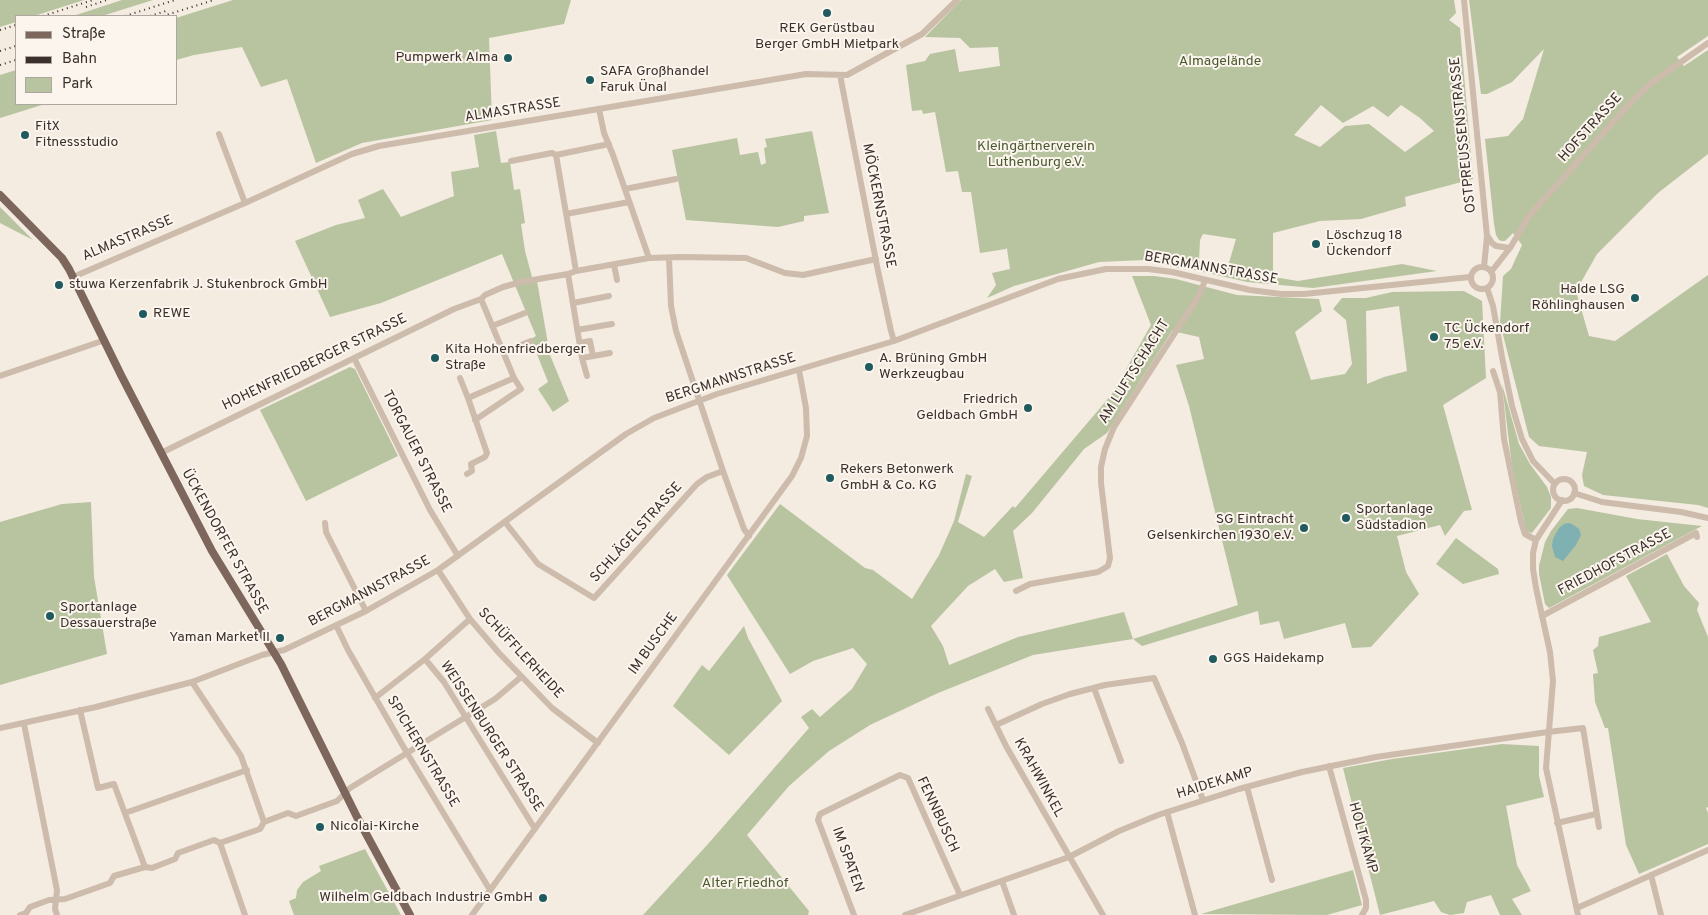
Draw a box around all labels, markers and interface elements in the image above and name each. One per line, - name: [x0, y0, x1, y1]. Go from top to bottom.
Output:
- marker: REK Gerüstbau Berger GmbH Mietpark: [821, 7, 833, 19]
- legend: [15, 15, 178, 105]
- place label: REK Gerüstbau Berger GmbH Mietpark: [755, 21, 899, 54]
- text: Straße: [62, 25, 106, 44]
- text: Bahn: [62, 50, 97, 69]
- place label: Pumpwerk Alma: [395, 50, 498, 66]
- marker: Pumpwerk Alma: [502, 52, 514, 64]
- park label: Almagelände: [1179, 54, 1261, 70]
- street label: OSTPREUSSENSTRASSE: [1447, 56, 1481, 214]
- place label: SAFA Großhandel Faruk Ünal: [600, 64, 709, 96]
- marker: SAFA Großhandel Faruk Ünal: [584, 74, 596, 86]
- text: Park: [62, 75, 93, 94]
- street label: HOFSTRASSE: [1556, 90, 1626, 166]
- street label: ALMASTRASSE: [464, 95, 562, 127]
- place label: FitX Fitnessstudio: [35, 119, 118, 152]
- marker: FitX Fitnessstudio: [19, 129, 31, 141]
- park label: Kleingärtnerverein Luthenburg e.V.: [977, 139, 1095, 172]
- street label: MÖCKERNSTRASSE: [858, 142, 898, 270]
- street label: ALMASTRASSE: [80, 212, 176, 266]
- place label: Löschzug 18 Ückendorf: [1326, 228, 1403, 260]
- marker: Löschzug 18 Ückendorf: [1310, 238, 1322, 250]
- street label: BERGMANNSTRASSE: [1143, 249, 1279, 289]
- place label: stuwa Kerzenfabrik J. Stukenbrock GmbH: [69, 277, 328, 293]
- marker: stuwa Kerzenfabrik J. Stukenbrock GmbH: [53, 279, 65, 291]
- place label: Halde LSG Röhlinghausen: [1532, 282, 1625, 314]
- marker: Halde LSG Röhlinghausen: [1629, 292, 1641, 304]
- place label: REWE: [153, 306, 191, 322]
- marker: REWE: [137, 308, 149, 320]
- street label: HOHENFRIEDBERGER STRASSE: [220, 311, 410, 415]
- street label: AM LUFTSCHACHT: [1096, 317, 1174, 427]
- place label: TC Ückendorf 75 e.V.: [1444, 321, 1529, 354]
- marker: TC Ückendorf 75 e.V.: [1428, 331, 1440, 343]
- place label: Kita Hohenfriedberger Straße: [445, 342, 586, 374]
- street label: BERGMANNSTRASSE: [664, 350, 798, 408]
- place label: A. Brüning GmbH Werkzeugbau: [879, 351, 987, 384]
- marker: Kita Hohenfriedberger Straße: [429, 352, 441, 364]
- marker: A. Brüning GmbH Werkzeugbau: [863, 361, 875, 373]
- street label: TORGAUER STRASSE: [378, 388, 454, 516]
- place label: Friedrich Geldbach GmbH: [916, 392, 1018, 424]
- marker: Friedrich Geldbach GmbH: [1022, 402, 1034, 414]
- place label: Rekers Betonwerk GmbH & Co. KG: [840, 462, 954, 494]
- street label: ÜCKENDORFER STRASSE: [177, 467, 271, 617]
- marker: Rekers Betonwerk GmbH & Co. KG: [824, 472, 836, 484]
- street label: SCHLÄGELSTRASSE: [588, 479, 686, 587]
- place label: Sportanlage Südstadion: [1356, 502, 1433, 534]
- place label: SG Eintracht Gelsenkirchen 1930 e.V.: [1147, 512, 1294, 544]
- marker: Sportanlage Südstadion: [1340, 512, 1352, 524]
- marker: SG Eintracht Gelsenkirchen 1930 e.V.: [1298, 522, 1310, 534]
- street label: FRIEDHOFSTRASSE: [1555, 526, 1675, 600]
- street label: BERGMANNSTRASSE: [306, 553, 434, 631]
- place label: Sportanlage Dessauerstraße: [60, 600, 157, 632]
- street label: SCHÜFFLERHEIDE: [474, 605, 566, 703]
- marker: Sportanlage Dessauerstraße: [44, 610, 56, 622]
- street label: IM BUSCHE: [626, 610, 682, 678]
- place label: Yaman Market II: [169, 630, 270, 646]
- marker: Yaman Market II: [274, 632, 286, 644]
- place label: GGS Haidekamp: [1223, 651, 1324, 667]
- marker: GGS Haidekamp: [1207, 653, 1219, 665]
- street label: WEISSENBURGER STRASSE: [436, 658, 546, 816]
- street label: SPICHERNSTRASSE: [382, 693, 462, 811]
- street label: KRAHWINKEL: [1009, 736, 1067, 820]
- street label: HAIDEKAMP: [1175, 764, 1255, 804]
- street label: FENNBUSCH: [912, 774, 962, 856]
- street label: HOLTKAMP: [1344, 801, 1380, 875]
- place label: Nicolai-Kirche: [330, 819, 419, 835]
- marker: Nicolai-Kirche: [314, 821, 326, 833]
- street label: IM SPATEN: [827, 825, 867, 895]
- park label: Alter Friedhof: [702, 876, 788, 892]
- place label: Wilhelm Geldbach Industrie GmbH: [319, 890, 533, 906]
- marker: Wilhelm Geldbach Industrie GmbH: [537, 892, 549, 904]

